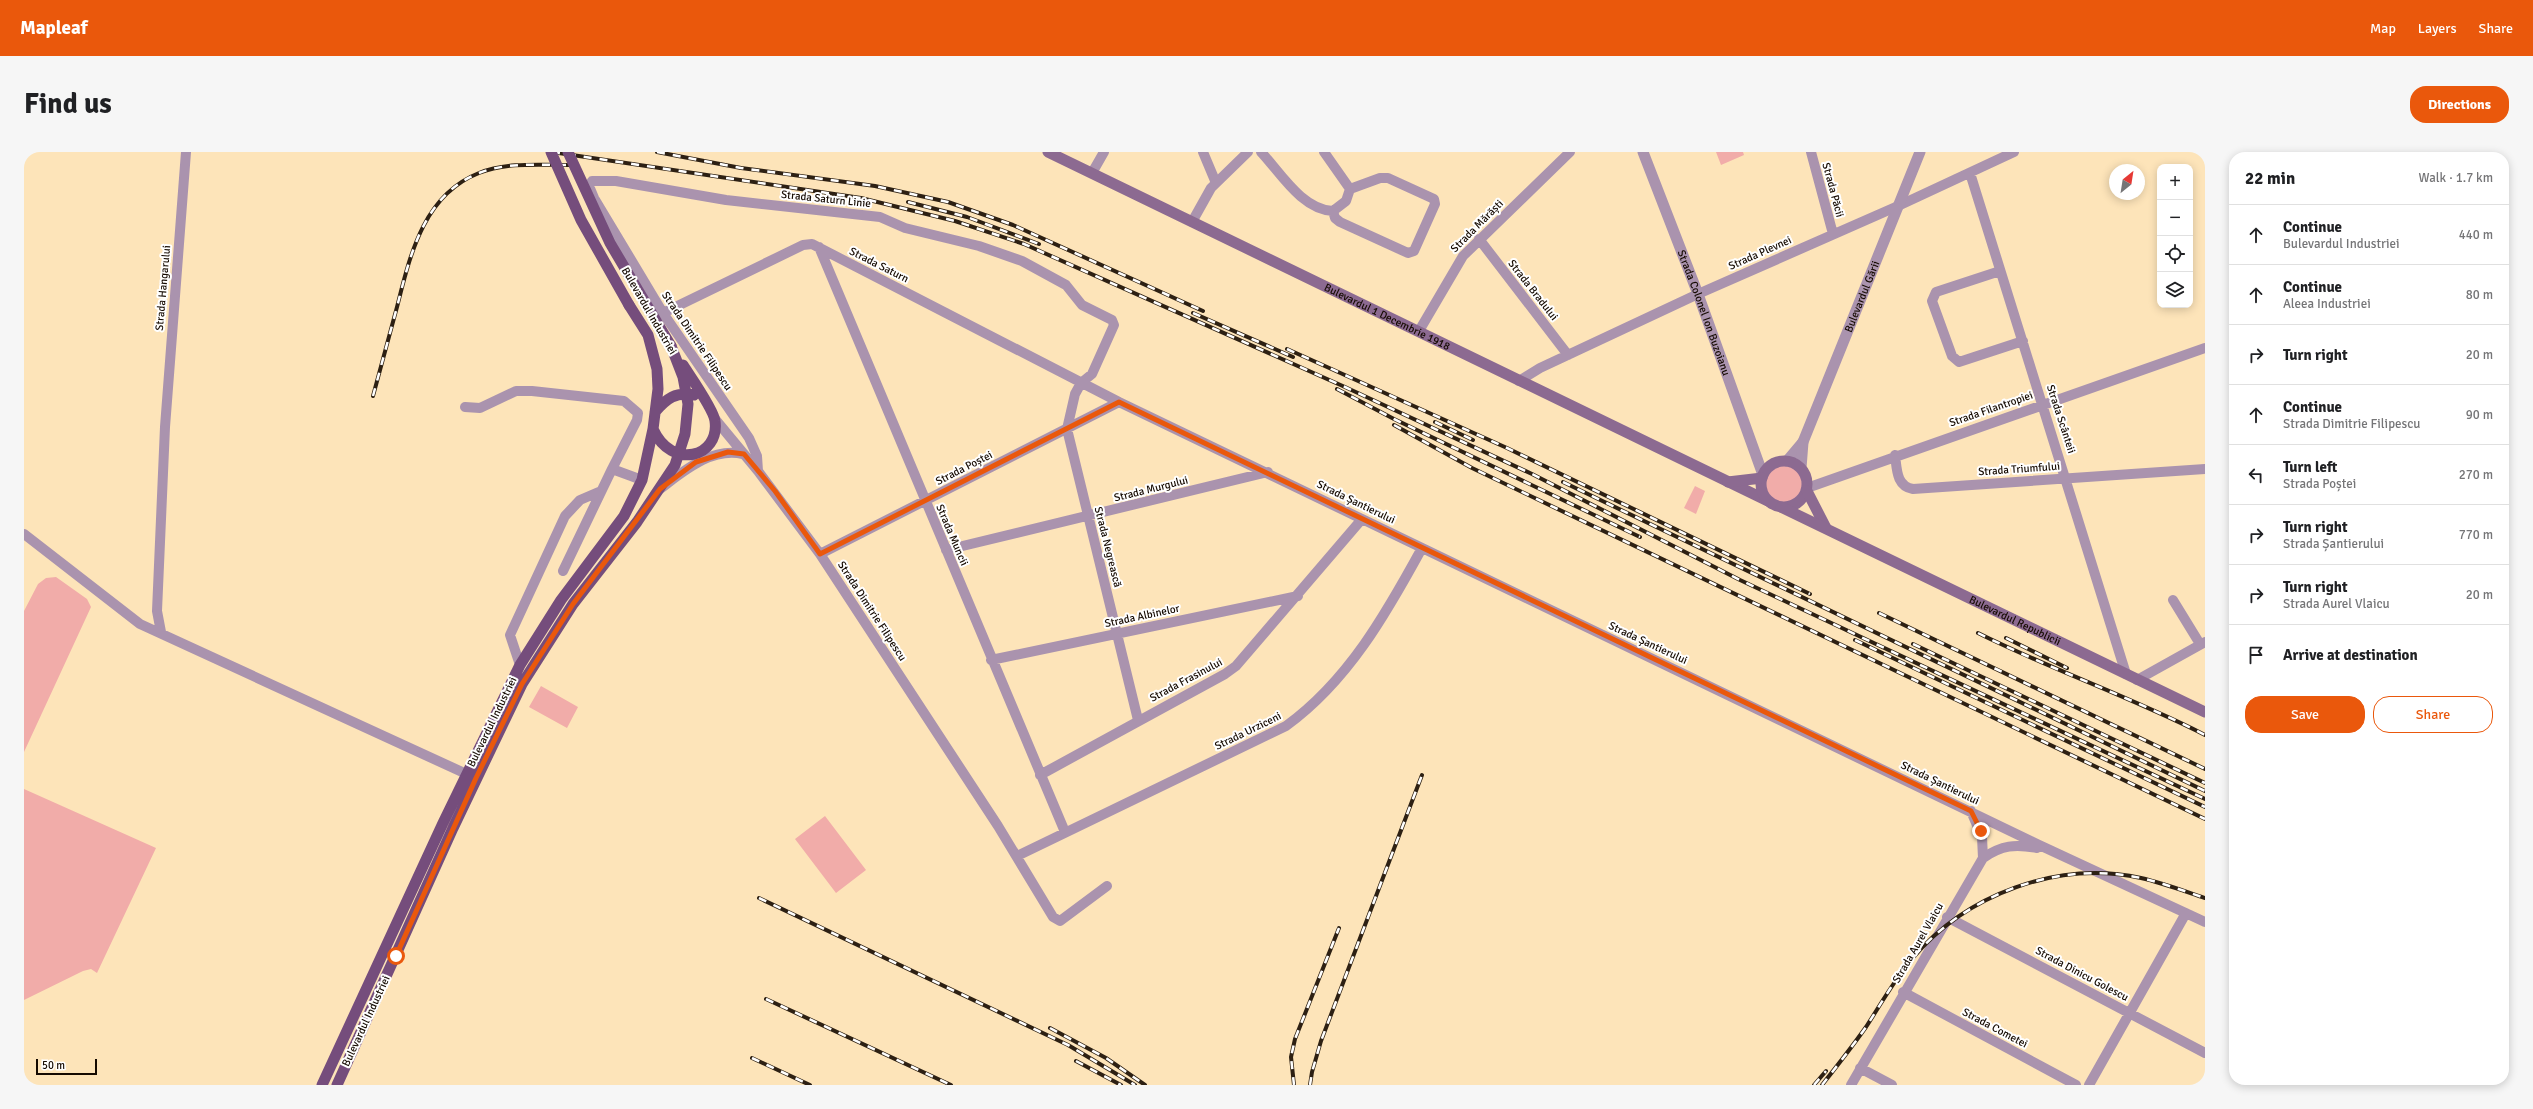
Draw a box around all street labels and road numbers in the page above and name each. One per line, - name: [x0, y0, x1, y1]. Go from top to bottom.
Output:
- street label: Strada Păcii: [1819, 161, 1847, 219]
- street label: Strada Saturn Linie: [780, 188, 872, 210]
- street label: Strada Mărăști: [1448, 197, 1506, 255]
- street label: Strada Plevnei: [1727, 233, 1794, 273]
- street label: Strada Hangarului: [153, 245, 173, 331]
- street label: Strada Saturn: [847, 245, 911, 285]
- street label: Strada Colonel Ion Buzoianu: [1675, 248, 1733, 377]
- street label: Strada Bradului: [1505, 257, 1561, 323]
- street label: Bulevardul Gării: [1841, 259, 1882, 334]
- street label: Bulevardul Industriei: [619, 265, 679, 357]
- street label: Bulevardul 1 Decembrie 1918: [1322, 280, 1452, 353]
- street label: Strada Dimitrie Filipescu: [659, 289, 735, 393]
- street label: Strada Scânteii: [2044, 383, 2078, 455]
- street label: Strada Filantropiei: [1947, 389, 2035, 429]
- street label: Strada Poștei: [933, 448, 995, 488]
- street label: Strada Triumfului: [1978, 460, 2060, 478]
- street label: Strada Murgului: [1113, 473, 1189, 505]
- street label: Strada Șantierului: [1315, 477, 1397, 527]
- street label: Strada Muncii: [933, 502, 971, 568]
- street label: Strada Negrească: [1092, 505, 1124, 589]
- street label: Strada Dimitrie Filipescu: [835, 559, 909, 663]
- street label: Bulevardul Republicii: [1967, 592, 2063, 648]
- street label: Strada Albinelor: [1103, 602, 1181, 630]
- street label: Strada Șantierului: [1606, 619, 1690, 667]
- street label: Strada Frasinului: [1148, 655, 1224, 705]
- street label: Bulevardul Industriei: [465, 675, 519, 769]
- street label: Strada Urziceni: [1213, 709, 1283, 753]
- street label: Strada Șantierului: [1899, 758, 1981, 808]
- street label: Strada Aurel Vlaicu: [1890, 901, 1946, 985]
- street label: Strada Dinicu Golescu: [2033, 944, 2131, 1004]
- street label: Bulevardul Industriei: [339, 974, 393, 1068]
- street label: Strada Cometei: [1960, 1005, 2030, 1051]

